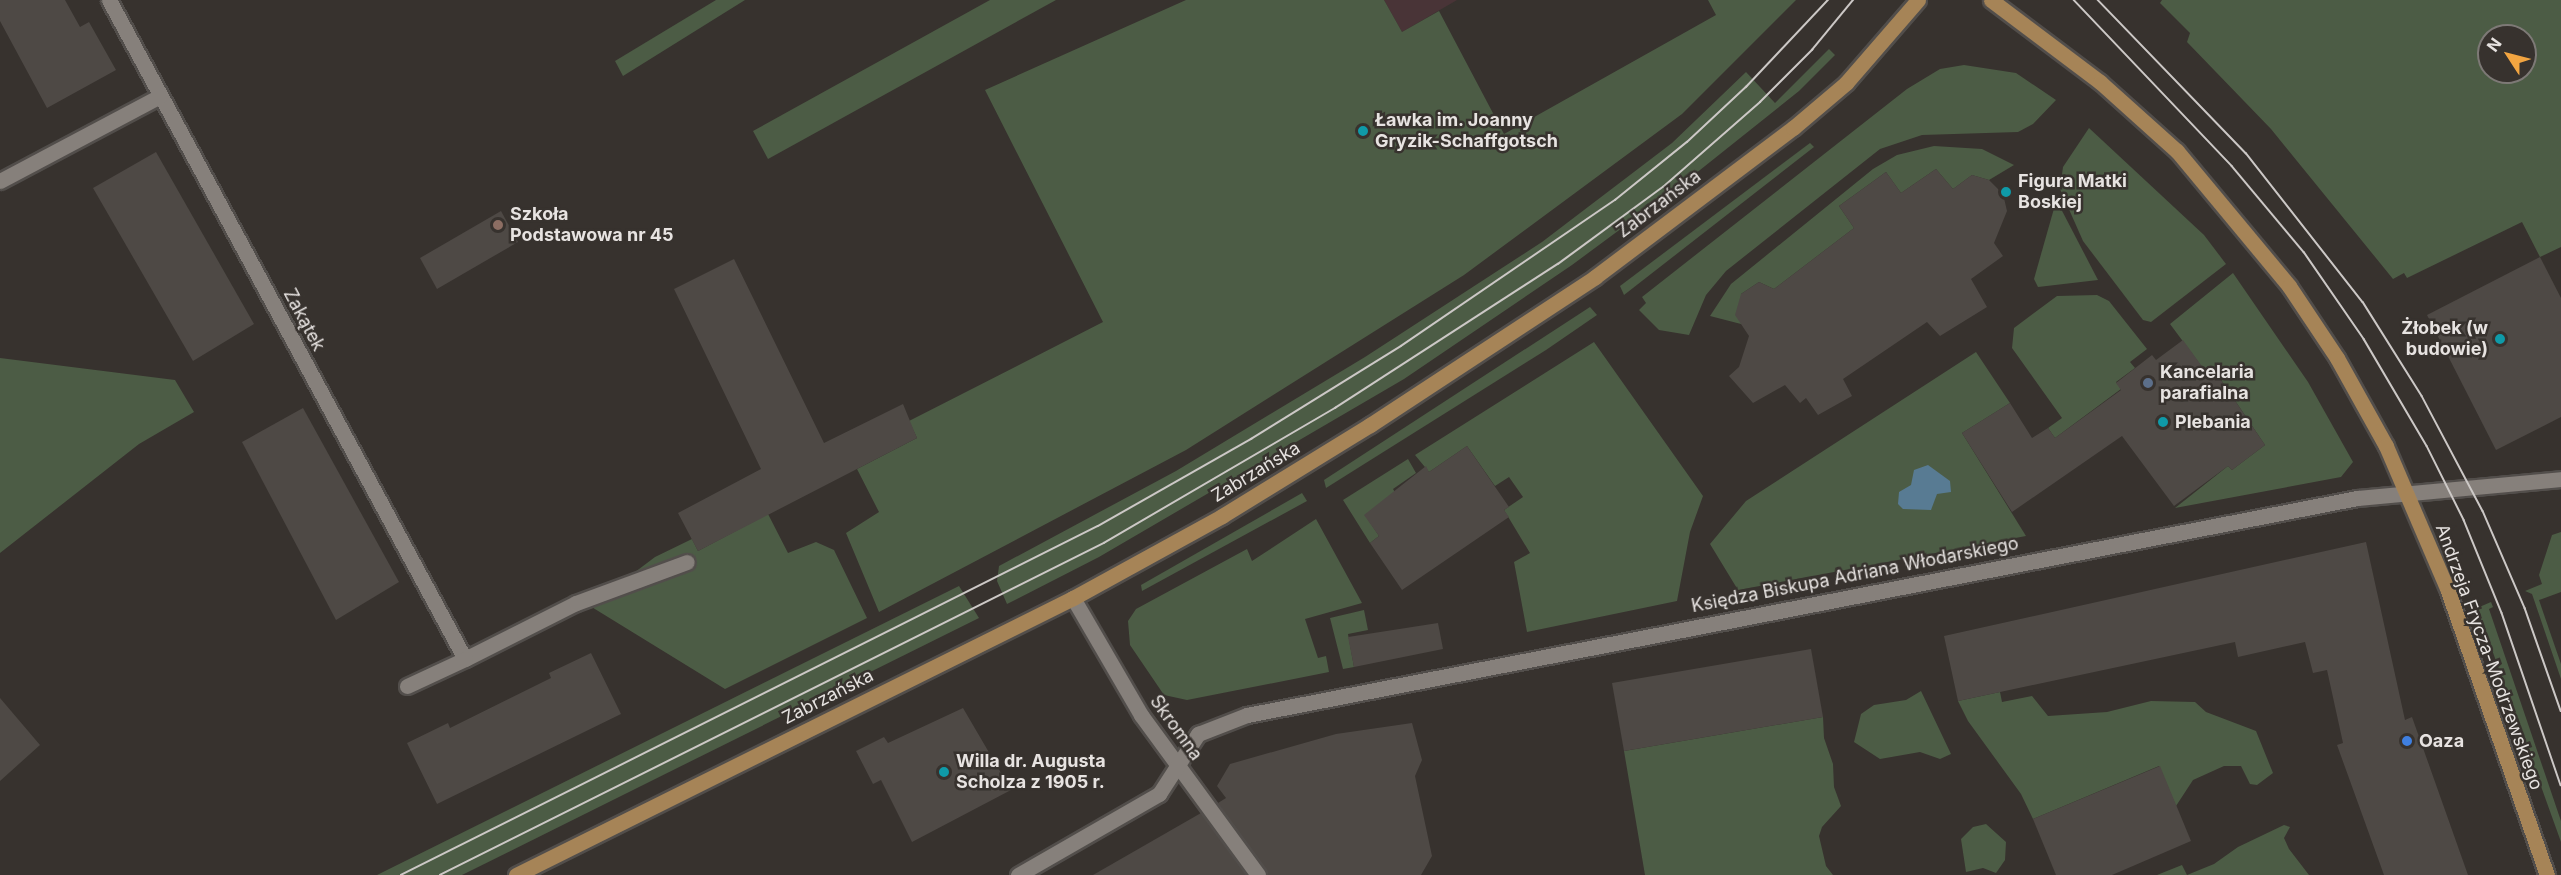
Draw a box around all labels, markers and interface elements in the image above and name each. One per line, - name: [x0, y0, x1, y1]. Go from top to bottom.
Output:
- north arrow: [2477, 24, 2537, 84]
- text: N: [2482, 34, 2506, 55]
- place label: Ławka im. Joanny Gryzik-Schaffgotsch: [1375, 110, 1558, 152]
- marker: Ławka im. Joanny Gryzik-Schaffgotsch: [1356, 124, 1370, 138]
- street label: Zabrzańska: [1613, 165, 1705, 243]
- place label: Figura Matki Boskiej: [2018, 171, 2127, 213]
- marker: Figura Matki Boskiej: [1999, 185, 2013, 199]
- place label: Szkoła Podstawowa nr 45: [510, 204, 673, 246]
- marker: Szkoła Podstawowa nr 45: [491, 218, 505, 232]
- street label: Zakątek: [279, 285, 329, 355]
- place label: Żłobek (w budowie): [2401, 318, 2488, 360]
- marker: Żłobek (w budowie): [2493, 332, 2507, 346]
- place label: Kancelaria parafialna: [2160, 362, 2254, 404]
- marker: Kancelaria parafialna: [2141, 376, 2155, 390]
- place label: Plebania: [2175, 411, 2251, 433]
- marker: Plebania: [2156, 415, 2170, 429]
- street label: Zabrzańska: [1208, 437, 1304, 507]
- street label: Andrzeja Frycza-Modrzewskiego: [2431, 521, 2547, 793]
- street label: Księdza Biskupa Adriana Włodarskiego: [1690, 533, 2020, 617]
- street label: Zabrzańska: [779, 665, 877, 729]
- street label: Skromna: [1145, 691, 1207, 765]
- place label: Oaza: [2419, 730, 2464, 752]
- marker: Oaza: [2400, 734, 2414, 748]
- place label: Willa dr. Augusta Scholza z 1905 r.: [956, 751, 1106, 794]
- marker: Willa dr. Augusta Scholza z 1905 r.: [937, 765, 951, 779]

